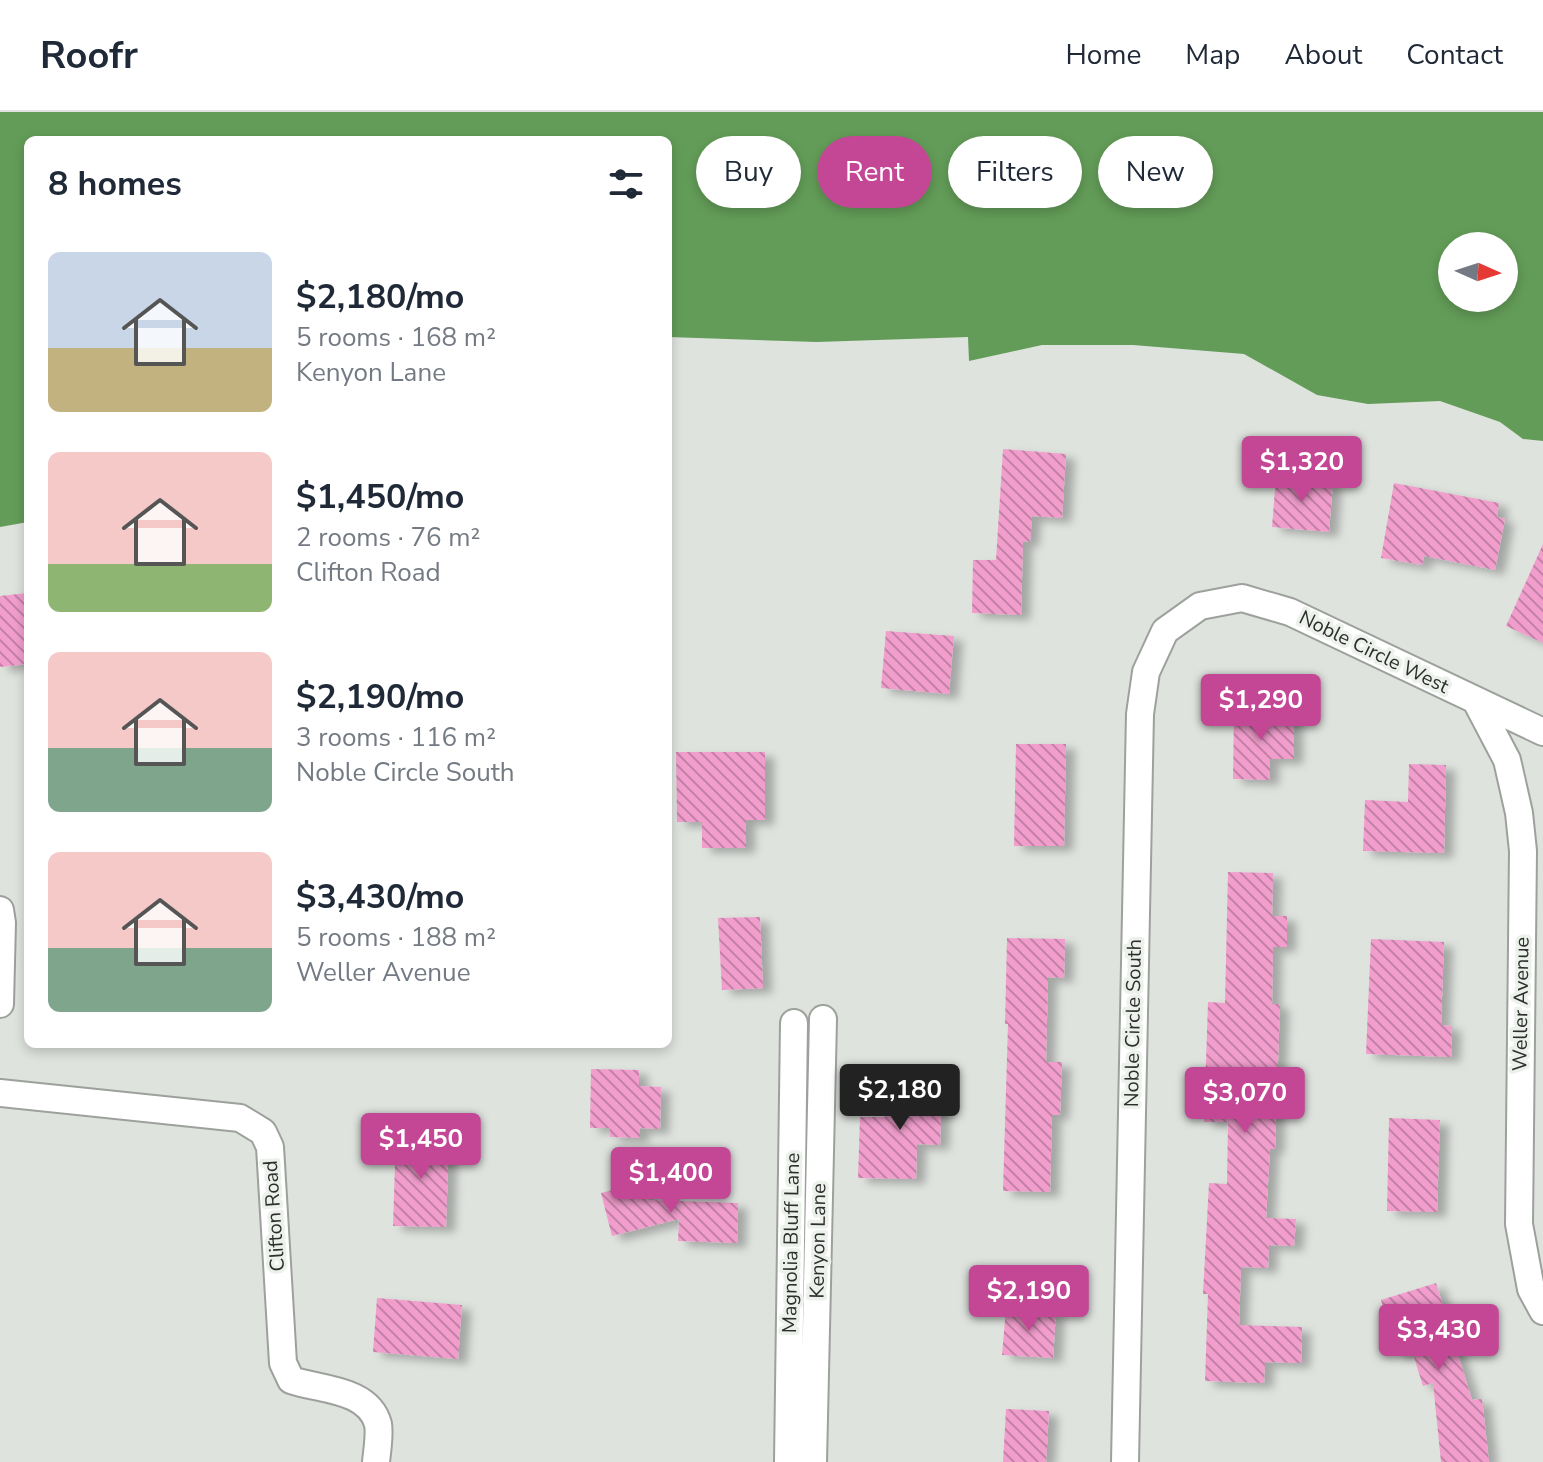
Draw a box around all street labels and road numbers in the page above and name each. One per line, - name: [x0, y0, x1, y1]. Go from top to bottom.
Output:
- street label: Noble Circle West: [1295, 604, 1454, 700]
- street label: Weller Avenue: [1506, 937, 1536, 1071]
- street label: Noble Circle South: [1118, 939, 1148, 1107]
- street label: Magnolia Bluff Lane: [776, 1153, 806, 1333]
- street label: Clifton Road: [257, 1160, 291, 1272]
- street label: Kenyon Lane: [803, 1183, 833, 1299]

